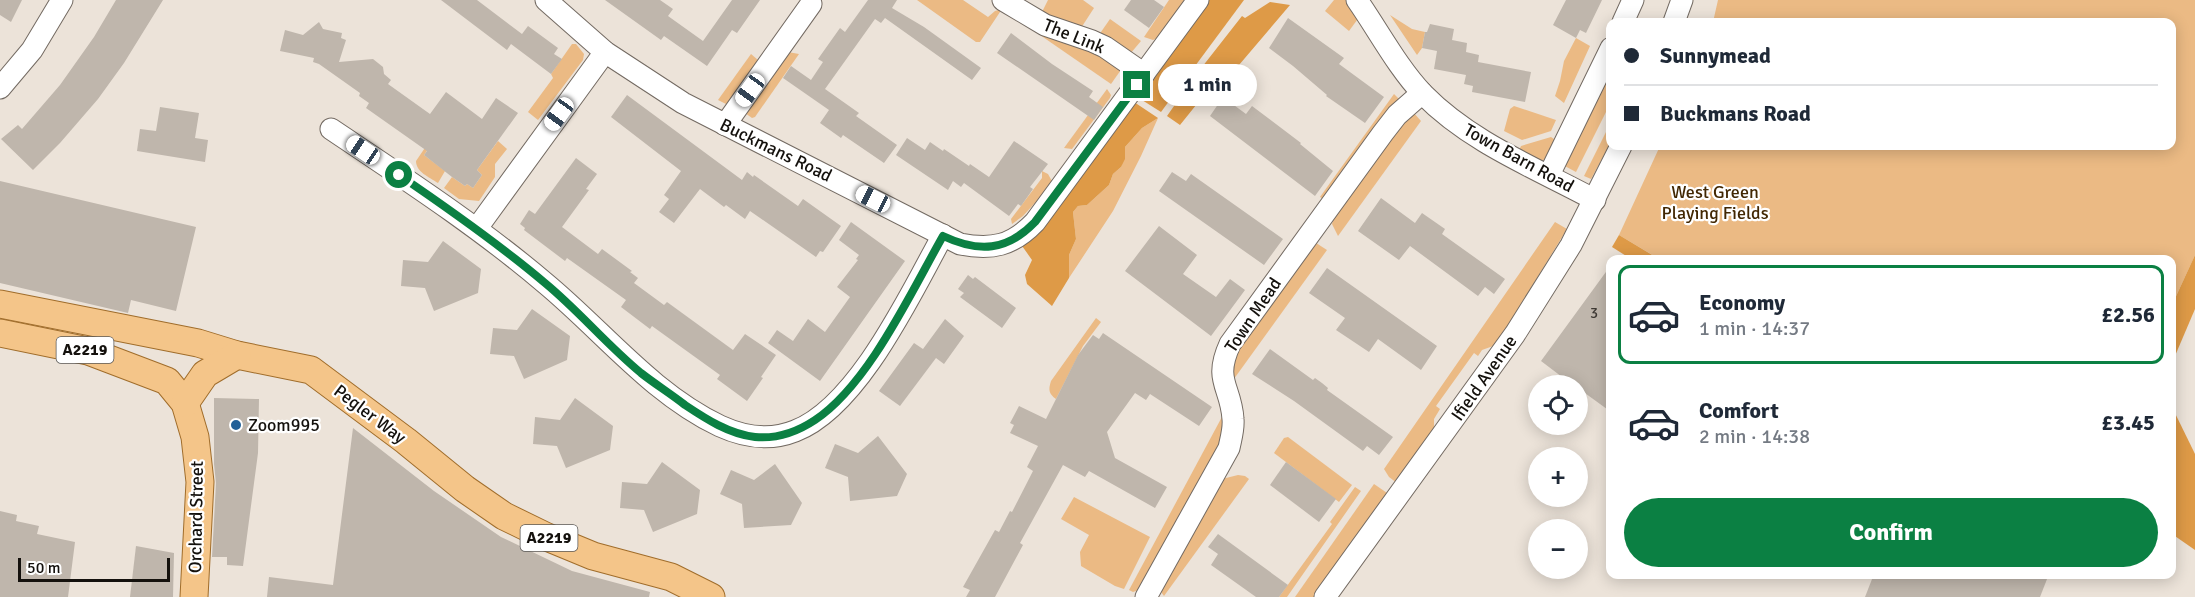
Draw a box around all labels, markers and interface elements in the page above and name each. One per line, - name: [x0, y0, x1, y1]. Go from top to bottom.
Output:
- street label: The Link: [1040, 14, 1108, 58]
- text: Sunnymead: [1660, 42, 1771, 69]
- callout: 1 min: [1158, 64, 1257, 106]
- car: [732, 70, 768, 110]
- route end: [1123, 71, 1150, 98]
- text: 1 min: [1183, 72, 1232, 97]
- car: [541, 94, 577, 134]
- text: Buckmans Road: [1660, 100, 1811, 127]
- street label: Buckmans Road: [716, 113, 836, 187]
- street label: Town Barn Road: [1460, 119, 1578, 197]
- car: [343, 132, 383, 168]
- route start: [385, 161, 412, 188]
- park label: West Green Playing Fields: [1661, 181, 1769, 224]
- car: [853, 183, 893, 215]
- street label: Town Mead: [1220, 273, 1286, 357]
- icon: car: [1627, 288, 1681, 342]
- text: Economy: [1699, 289, 1785, 316]
- text: £2.56: [2101, 301, 2155, 328]
- house number: 3: [1590, 304, 1598, 322]
- text: 1 min · 14:37: [1699, 316, 1810, 341]
- street label: Ifield Avenue: [1446, 331, 1522, 425]
- road number: A2219: [56, 337, 113, 363]
- map controls: [1528, 375, 1588, 579]
- button: locate: [1528, 375, 1588, 435]
- street label: Pegler Way: [329, 380, 411, 449]
- icon: car: [1627, 396, 1681, 450]
- text: Comfort: [1699, 397, 1779, 424]
- text: £3.45: [2101, 409, 2155, 436]
- place label: Zoom995: [248, 414, 320, 436]
- marker: Zoom995: [229, 418, 243, 432]
- text: 2 min · 14:38: [1699, 424, 1810, 449]
- button: +: [1528, 447, 1588, 507]
- street label: Orchard Street: [184, 461, 208, 573]
- button: Confirm: [1624, 498, 2158, 567]
- button: −: [1528, 519, 1588, 579]
- road number: A2219: [520, 525, 578, 551]
- scale bar: [18, 555, 170, 582]
- text: 50 m: [27, 558, 61, 578]

